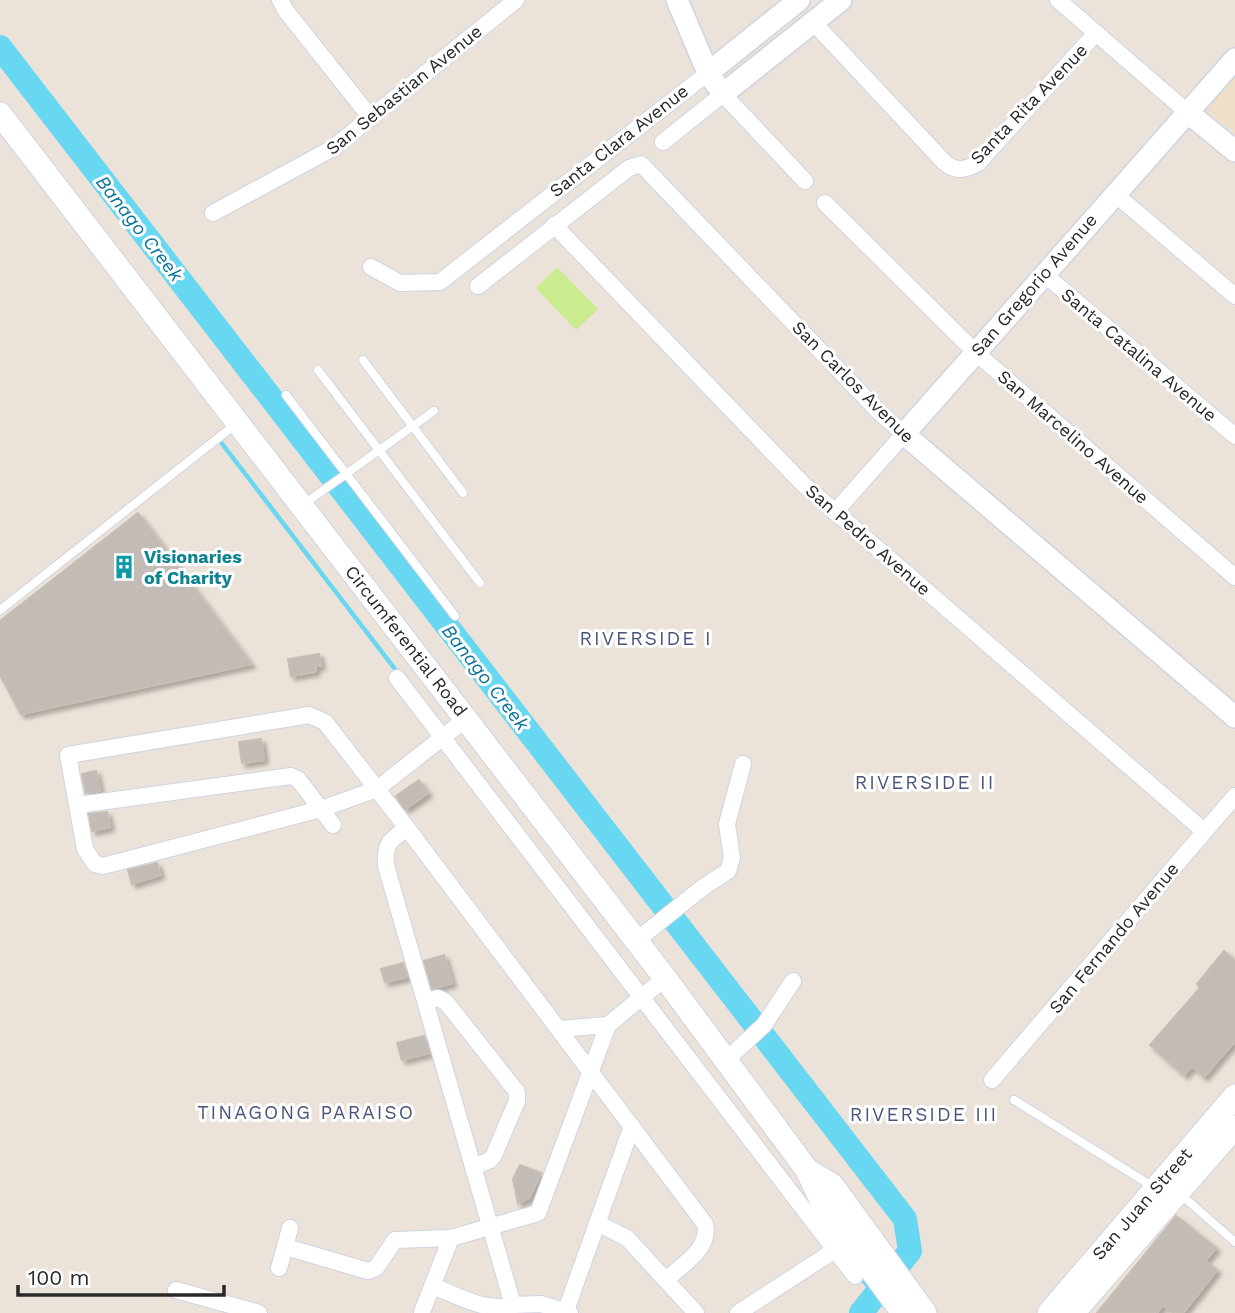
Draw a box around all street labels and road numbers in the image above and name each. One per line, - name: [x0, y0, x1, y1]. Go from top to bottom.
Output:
- street label: San Sebastian Avenue: [322, 20, 486, 159]
- street label: Santa Rita Avenue: [966, 39, 1091, 168]
- street label: Santa Clara Avenue: [545, 80, 692, 201]
- street label: San Gregorio Avenue: [966, 209, 1101, 360]
- street label: Santa Catalina Avenue: [1057, 284, 1221, 426]
- street label: San Carlos Avenue: [788, 316, 919, 447]
- street label: San Marcelino Avenue: [994, 365, 1153, 508]
- street label: San Pedro Avenue: [802, 480, 935, 599]
- street label: Circumferential Road: [341, 561, 472, 720]
- street label: San Fernando Avenue: [1044, 858, 1183, 1017]
- street label: San Juan Street: [1087, 1143, 1196, 1264]

